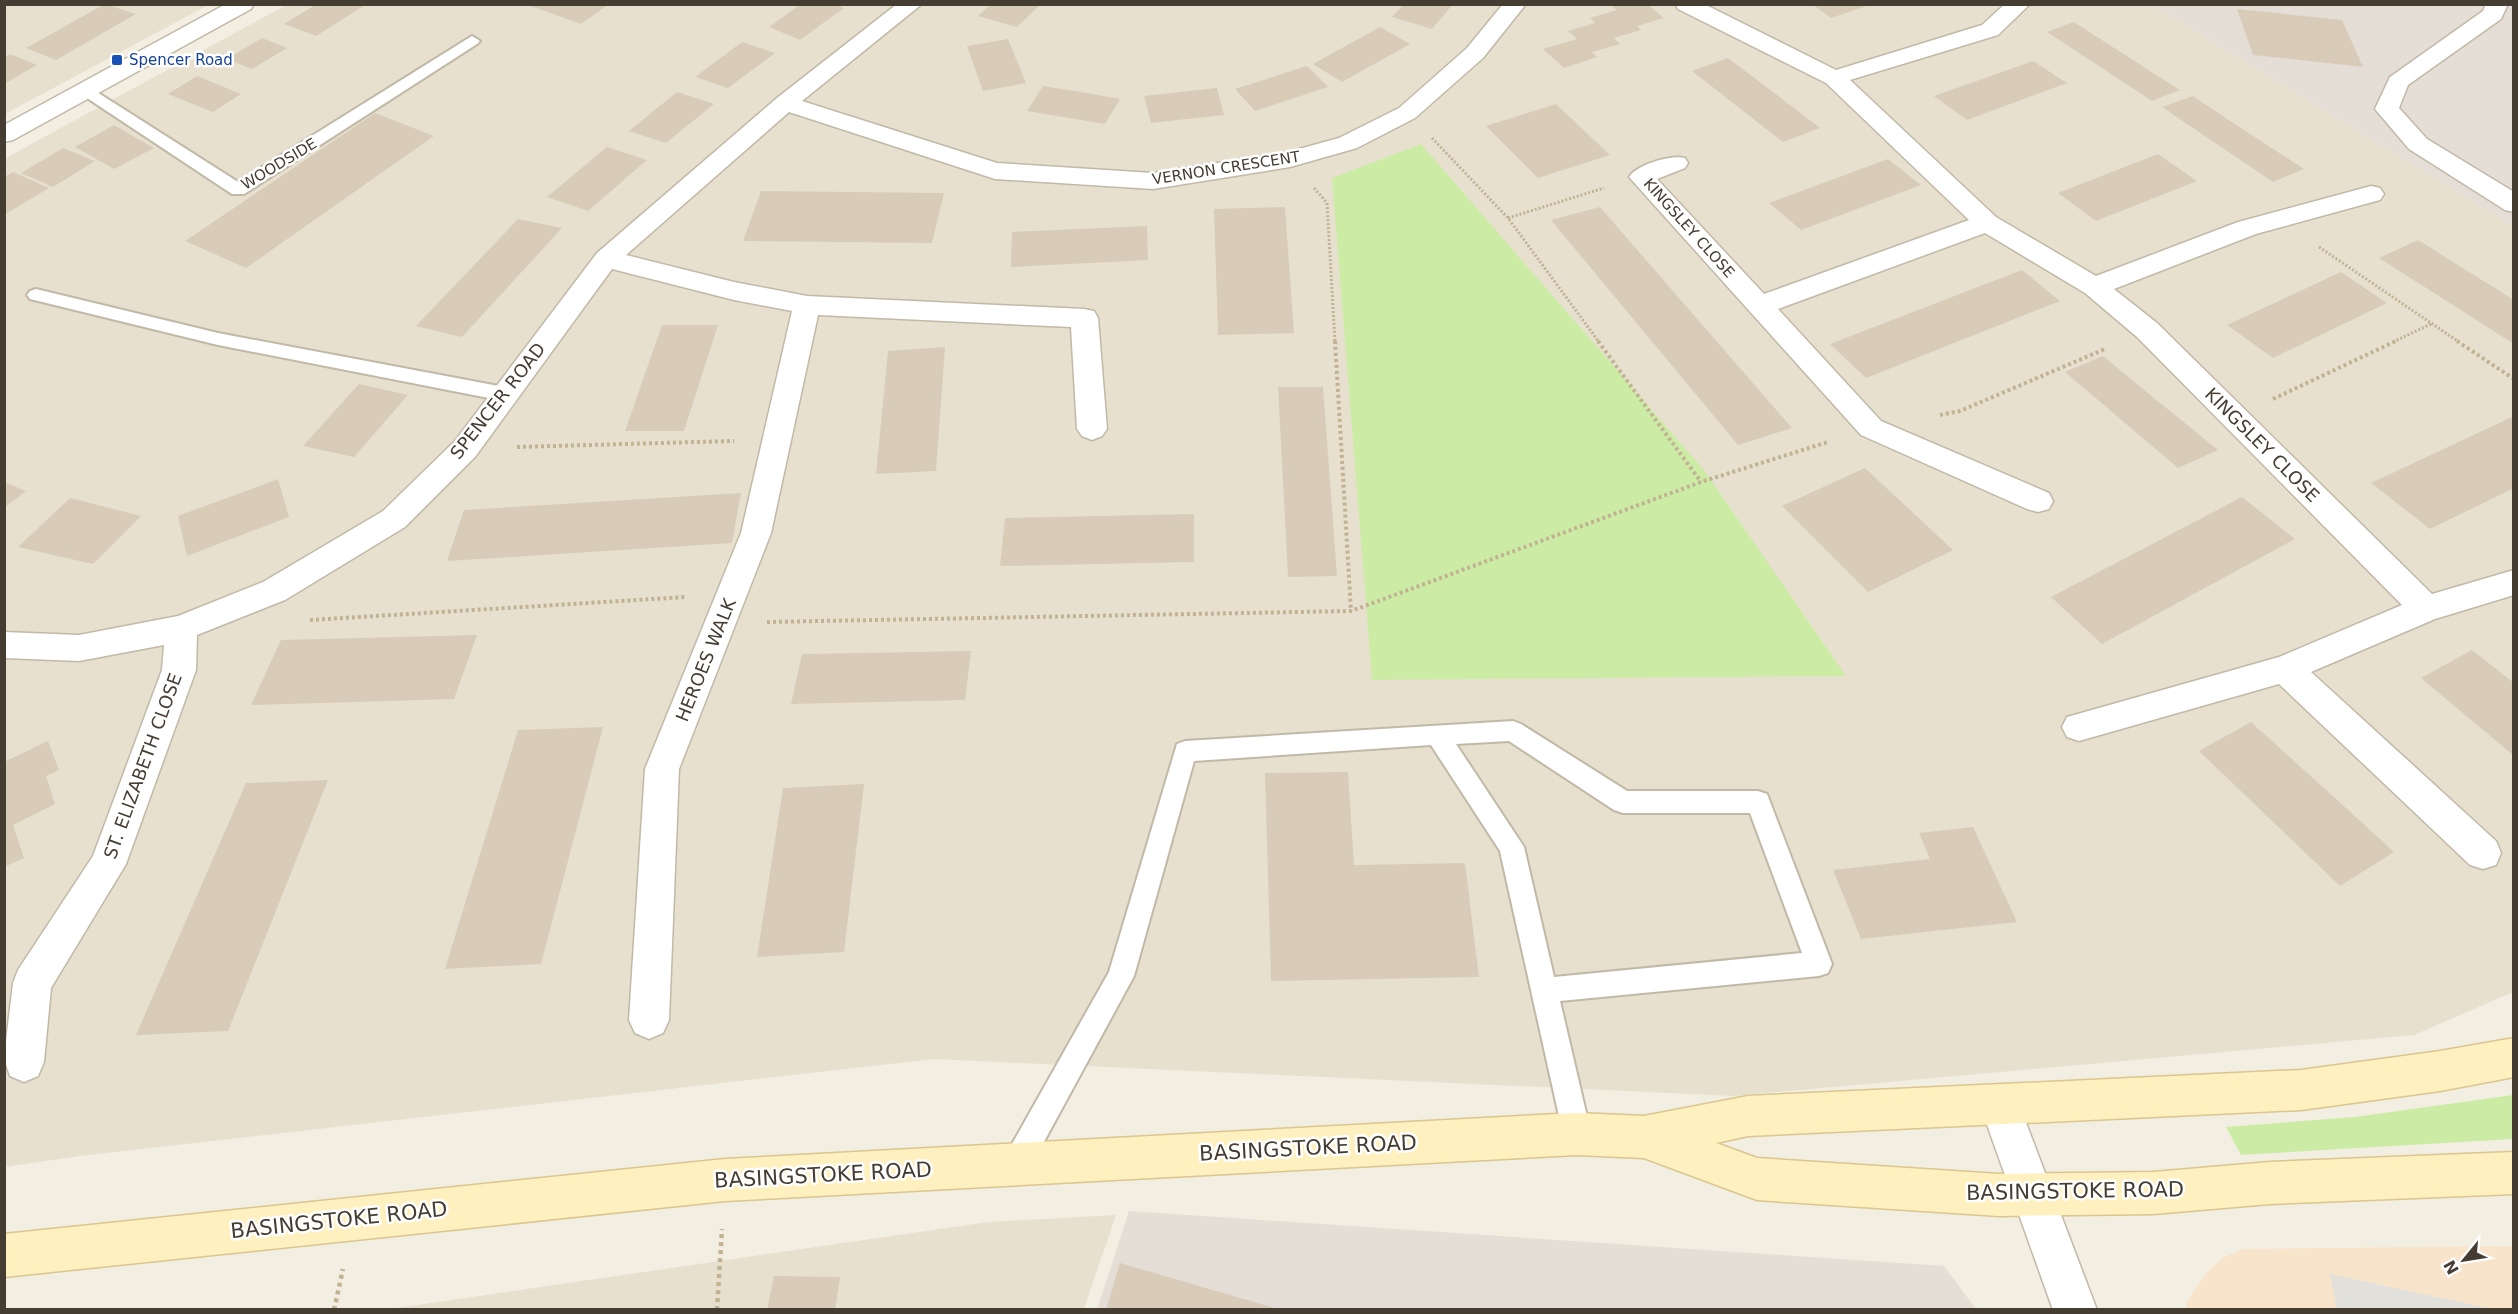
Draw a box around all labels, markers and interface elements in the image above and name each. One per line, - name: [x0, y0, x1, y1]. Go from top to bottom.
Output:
- place label: Spencer Road: [129, 51, 233, 69]
- marker: Spencer Road: [110, 53, 124, 67]
- street label: WOODSIDE: [238, 134, 320, 194]
- street label: VERNON CRESCENT: [1151, 147, 1302, 189]
- street label: KINGSLEY CLOSE: [1640, 175, 1738, 281]
- street label: SPENCER ROAD: [446, 338, 550, 463]
- street label: KINGSLEY CLOSE: [2201, 383, 2324, 506]
- street label: HEROES WALK: [671, 594, 740, 725]
- street label: ST. ELIZABETH CLOSE: [99, 670, 186, 862]
- street label: BASINGSTOKE ROAD: [1199, 1130, 1417, 1166]
- street label: BASINGSTOKE ROAD: [714, 1157, 932, 1193]
- street label: BASINGSTOKE ROAD: [1966, 1177, 2184, 1205]
- street label: BASINGSTOKE ROAD: [229, 1197, 449, 1243]
- north arrow: [2434, 1230, 2494, 1290]
- text: N: [2440, 1257, 2463, 1278]

